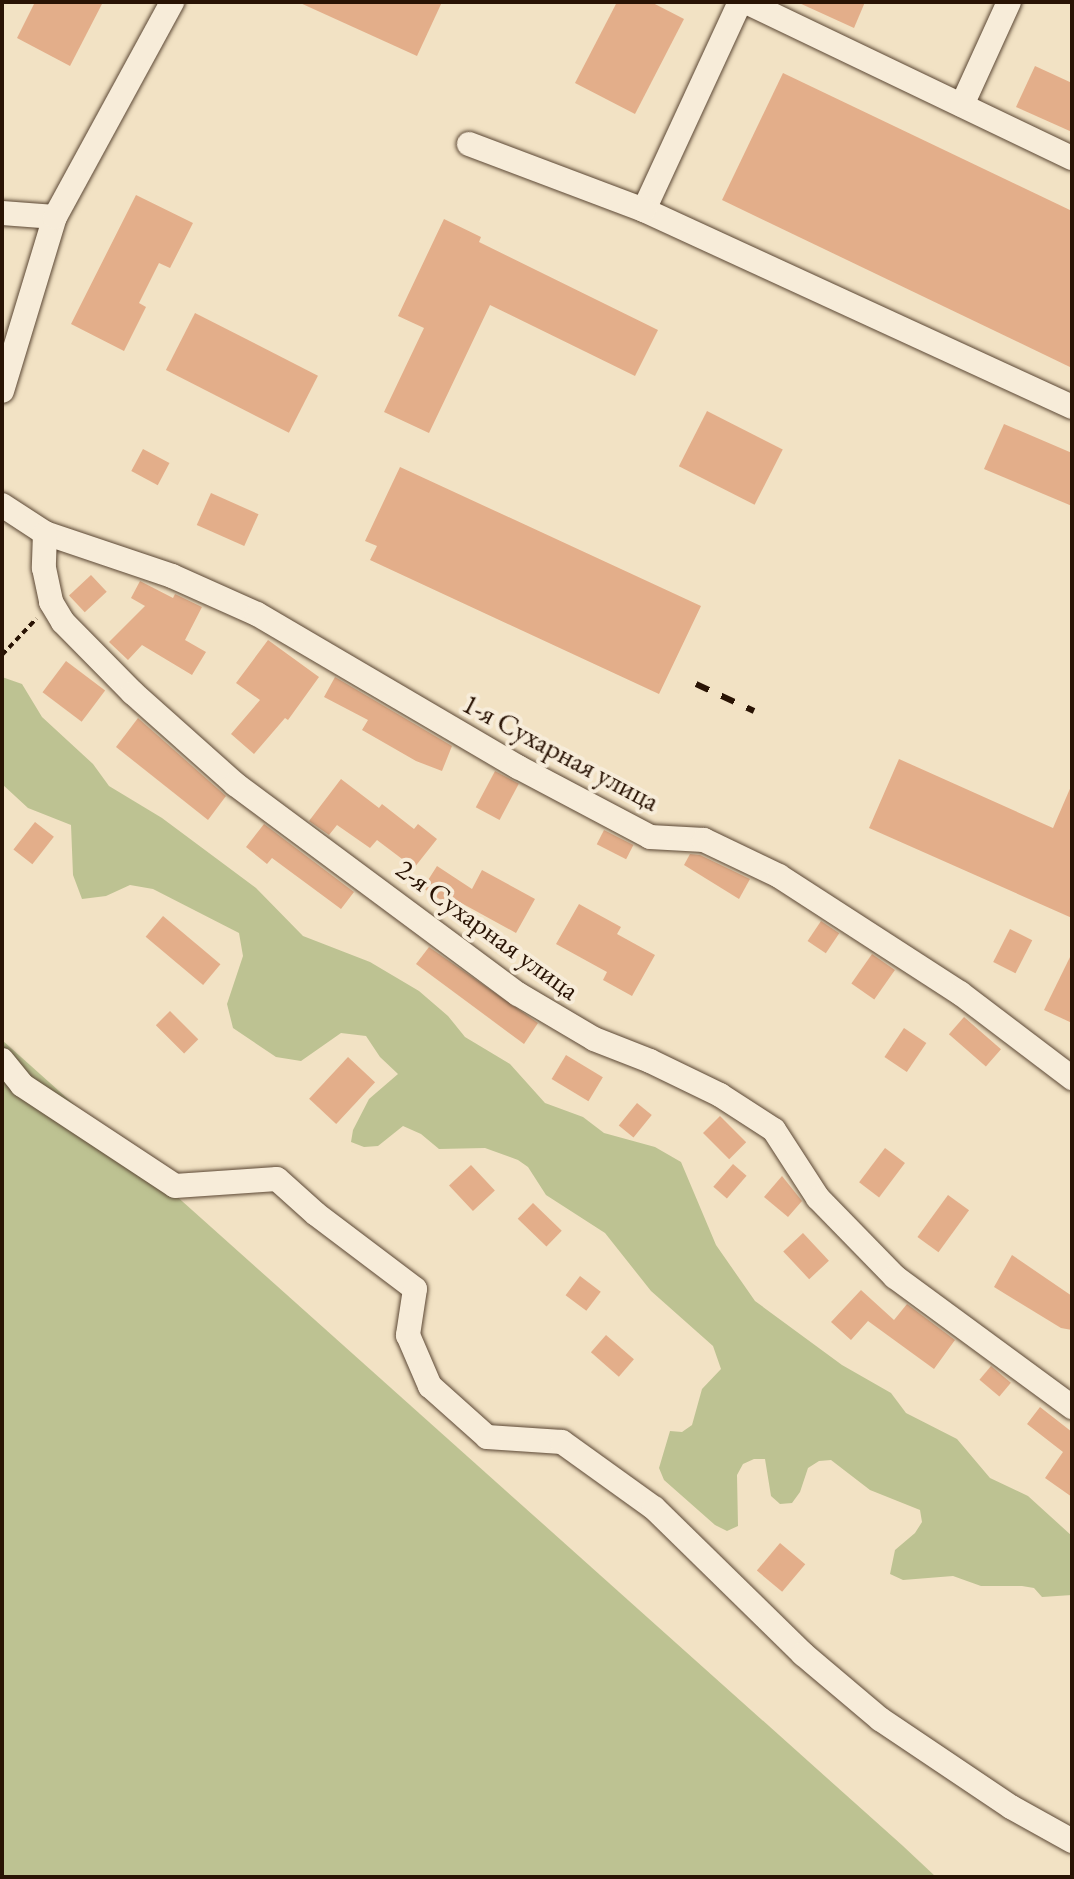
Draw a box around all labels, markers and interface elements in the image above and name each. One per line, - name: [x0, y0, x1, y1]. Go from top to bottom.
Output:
- street label: 1-я Сухарная улица: [457, 686, 665, 818]
- street label: 2-я Сухарная улица: [390, 851, 586, 1007]

